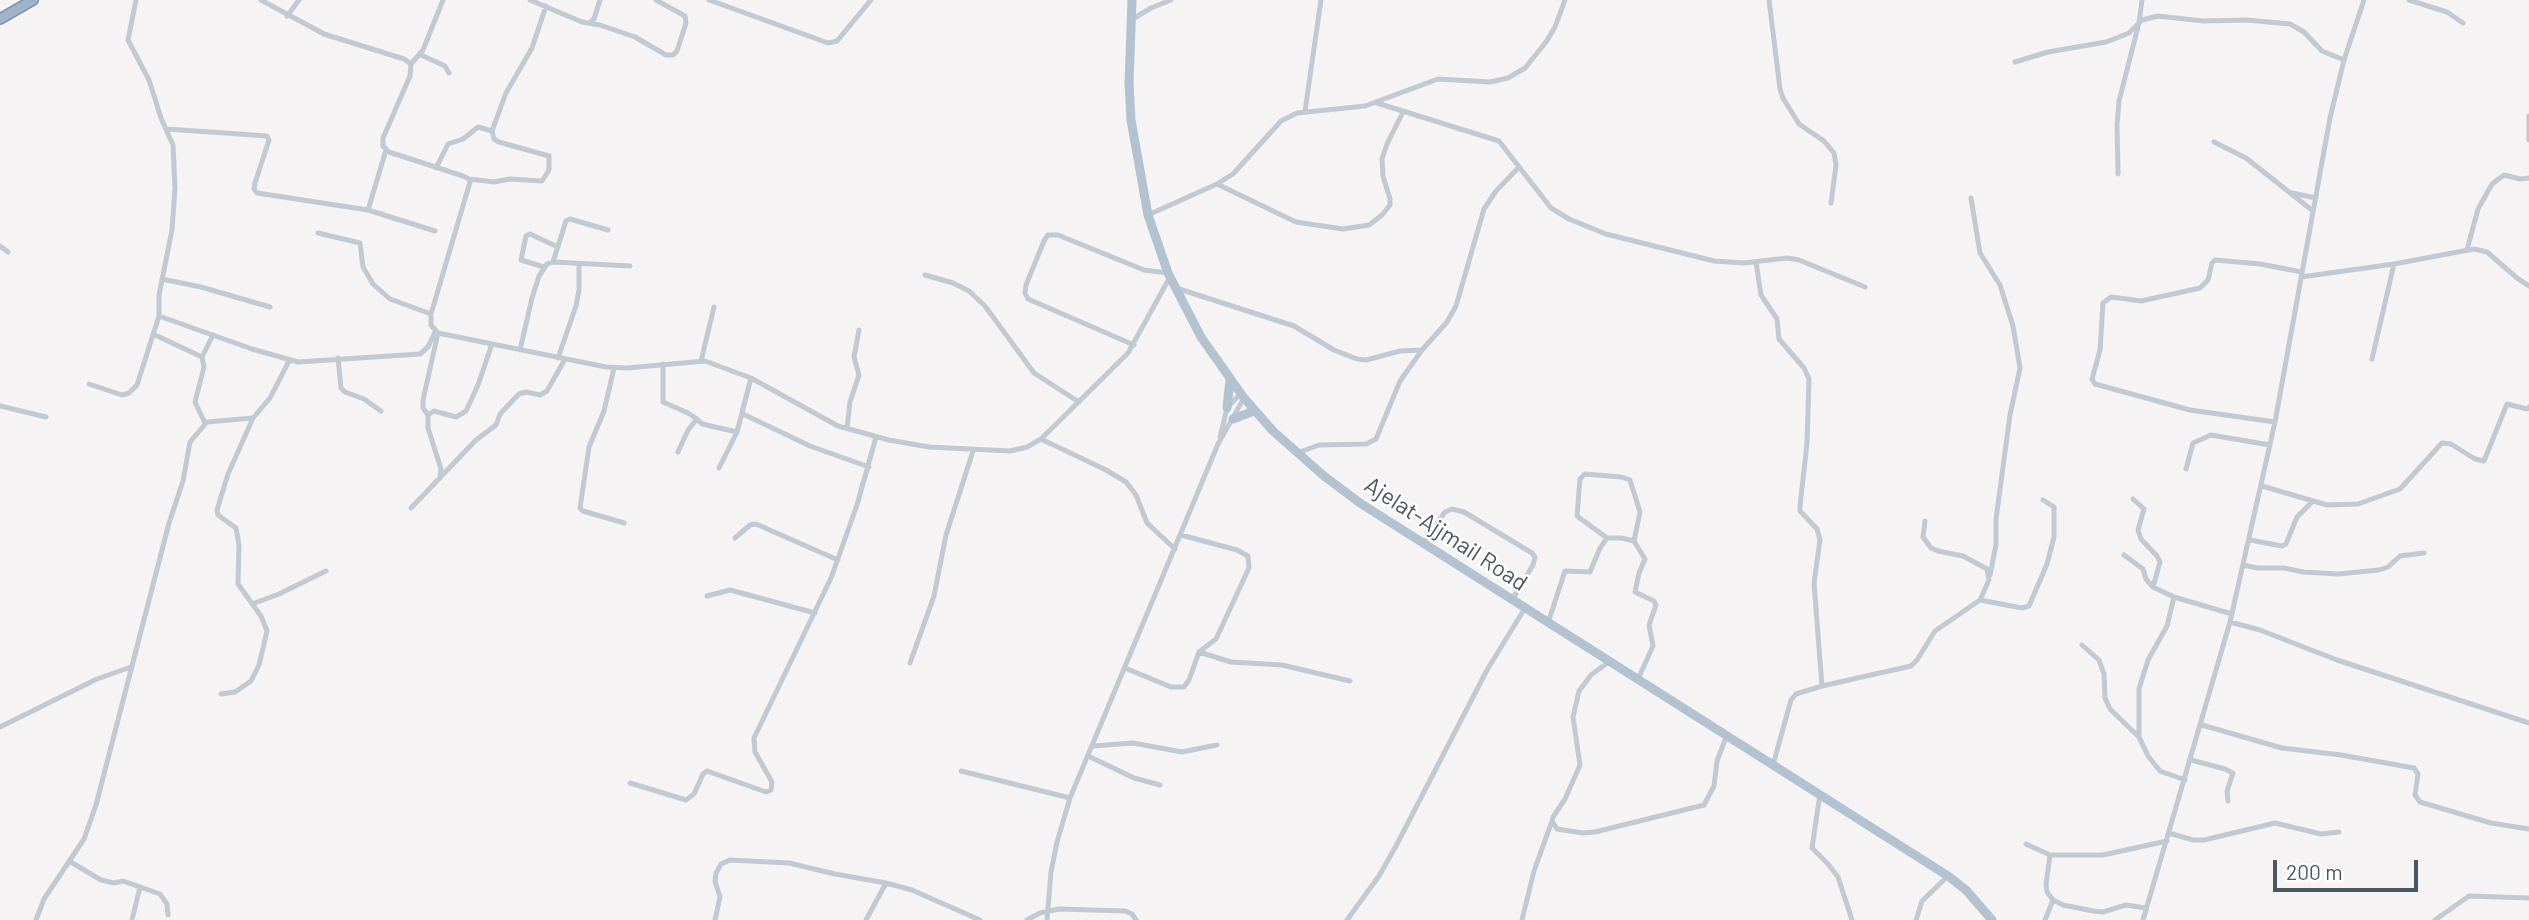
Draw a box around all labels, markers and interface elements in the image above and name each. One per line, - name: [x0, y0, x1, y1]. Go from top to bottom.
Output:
- street label: Ajelat-Ajjmail Road: [1359, 471, 1533, 597]
- scale bar: [2277, 846, 2422, 890]
- text: 200 m: [2286, 859, 2343, 884]

